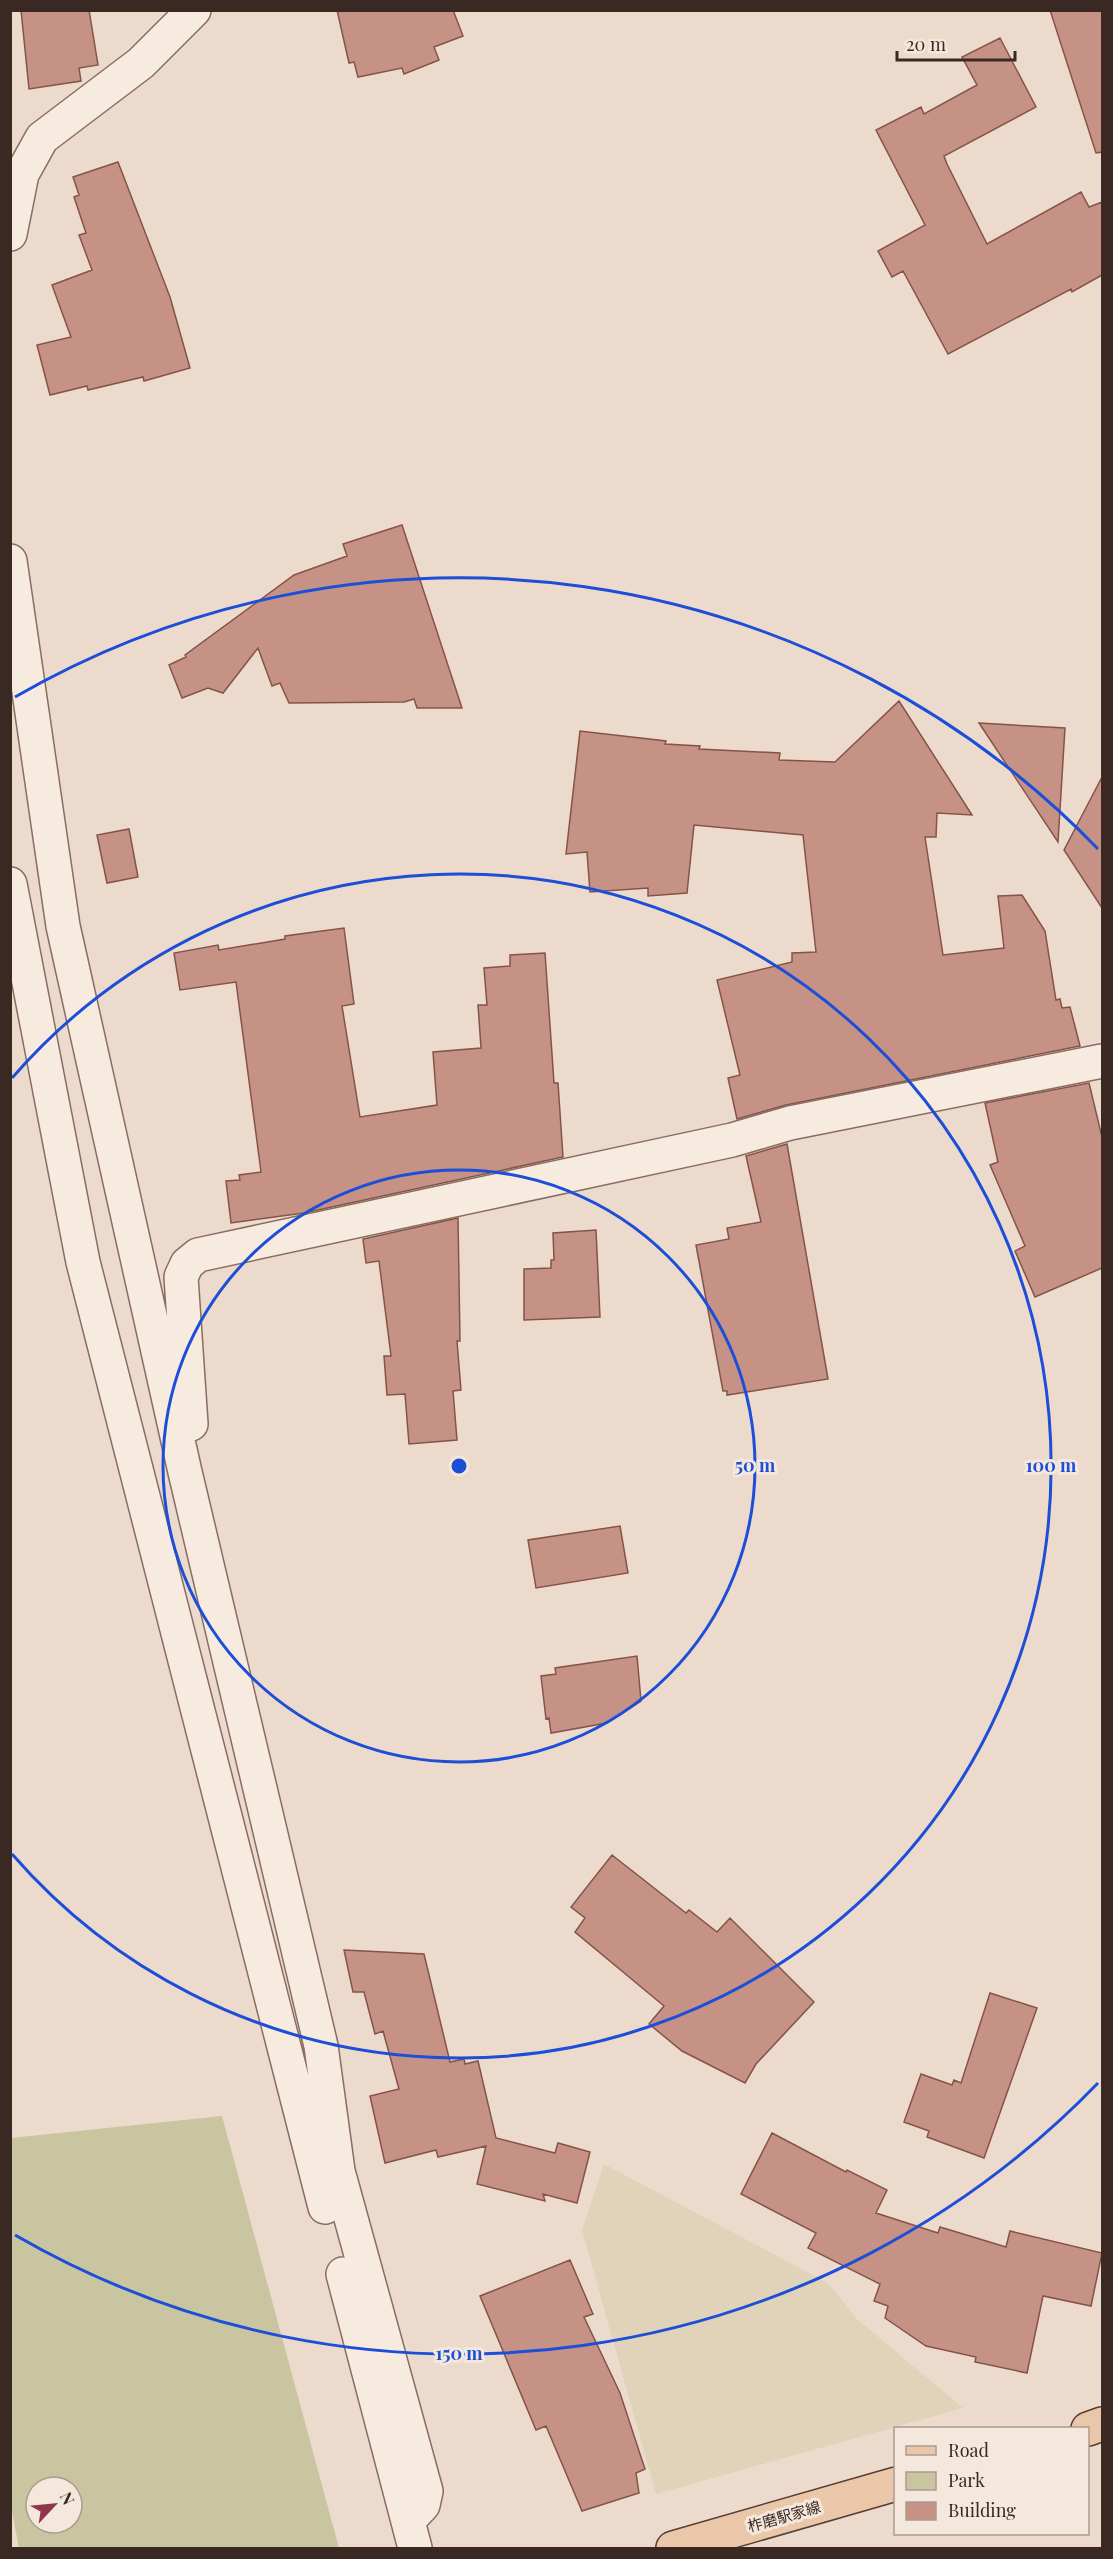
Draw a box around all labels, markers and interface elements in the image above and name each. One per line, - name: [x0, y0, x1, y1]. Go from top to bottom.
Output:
- scale bar: [897, 24, 1016, 62]
- text: 20 m: [906, 32, 946, 56]
- text: 50 m: [735, 1453, 776, 1477]
- text: 100 m: [1026, 1453, 1077, 1477]
- centre of rings: [449, 1456, 469, 1476]
- text: 150 m: [435, 2341, 483, 2365]
- legend: [894, 2427, 1089, 2535]
- text: Road: [948, 2438, 989, 2462]
- text: Park: [948, 2468, 985, 2492]
- north arrow: [24, 2475, 84, 2535]
- text: N: [56, 2488, 80, 2508]
- street label: 柞磨駅家線: [745, 2496, 823, 2536]
- text: Building: [948, 2498, 1016, 2522]

